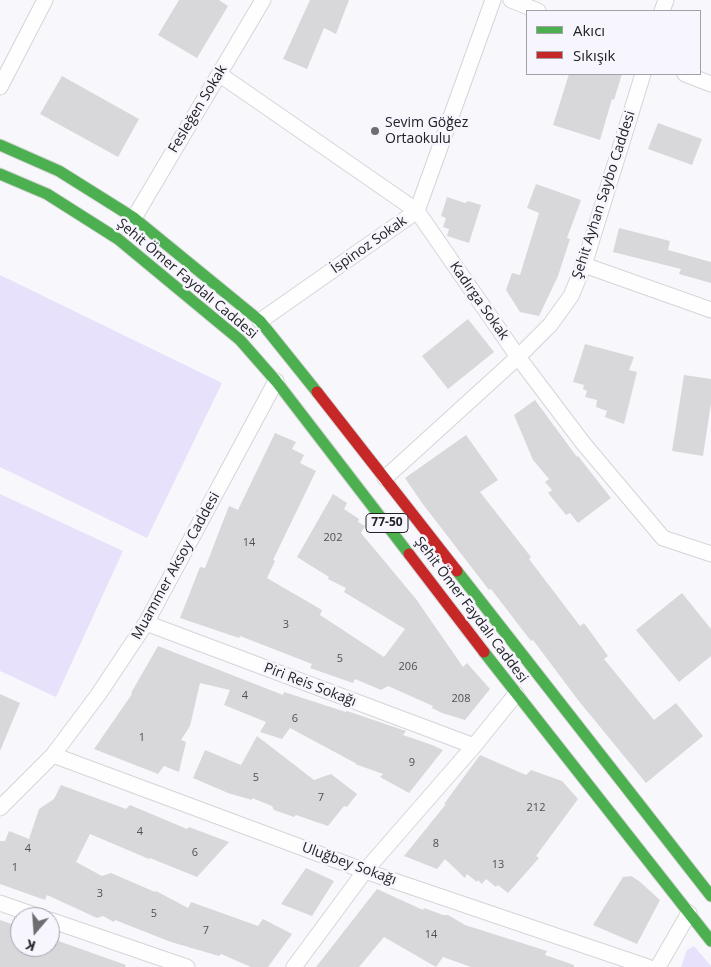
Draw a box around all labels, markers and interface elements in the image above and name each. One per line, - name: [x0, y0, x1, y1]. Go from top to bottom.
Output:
- legend: [526, 10, 701, 75]
- text: Akıcı: [573, 20, 605, 40]
- text: Sıkışık: [573, 45, 616, 65]
- street label: Fesleğen Sokak: [165, 62, 231, 156]
- street label: Şehit Ayhan Saybo Caddesi: [569, 109, 639, 281]
- place label: Sevim Göğez Ortaokulu: [385, 115, 468, 148]
- marker: Sevim Göğez Ortaokulu: [369, 125, 381, 137]
- street label: İspinoz Sokak: [328, 213, 410, 277]
- street label: Şehit Ömer Faydalı Caddesi: [113, 215, 261, 343]
- street label: Kadırga Sokak: [446, 259, 512, 343]
- street label: Muammer Aksoy Caddesi: [128, 489, 224, 643]
- road number: 77-50: [366, 514, 408, 532]
- house number: 202: [324, 531, 342, 545]
- street label: Şehit Ömer Faydalı Caddesi: [411, 534, 531, 686]
- house number: 14: [243, 536, 255, 550]
- house number: 3: [283, 618, 289, 632]
- house number: 5: [337, 652, 343, 666]
- street label: Piri Reis Sokağı: [261, 660, 359, 710]
- house number: 206: [399, 660, 417, 674]
- house number: 4: [242, 689, 248, 703]
- house number: 208: [452, 692, 470, 706]
- house number: 6: [292, 712, 298, 726]
- house number: 1: [139, 731, 145, 745]
- house number: 9: [409, 756, 415, 770]
- house number: 5: [253, 771, 259, 785]
- house number: 7: [318, 791, 324, 805]
- house number: 212: [527, 801, 545, 815]
- house number: 4: [137, 825, 143, 839]
- house number: 8: [433, 837, 439, 851]
- street label: Uluğbey Sokağı: [299, 839, 399, 889]
- house number: 4: [25, 842, 31, 856]
- house number: 6: [192, 846, 198, 860]
- house number: 13: [492, 858, 504, 872]
- house number: 1: [12, 861, 18, 875]
- house number: 3: [97, 887, 103, 901]
- north arrow: [10, 907, 60, 957]
- house number: 5: [151, 907, 157, 921]
- house number: 7: [203, 924, 209, 938]
- house number: 14: [425, 928, 437, 942]
- text: K: [23, 935, 38, 956]

